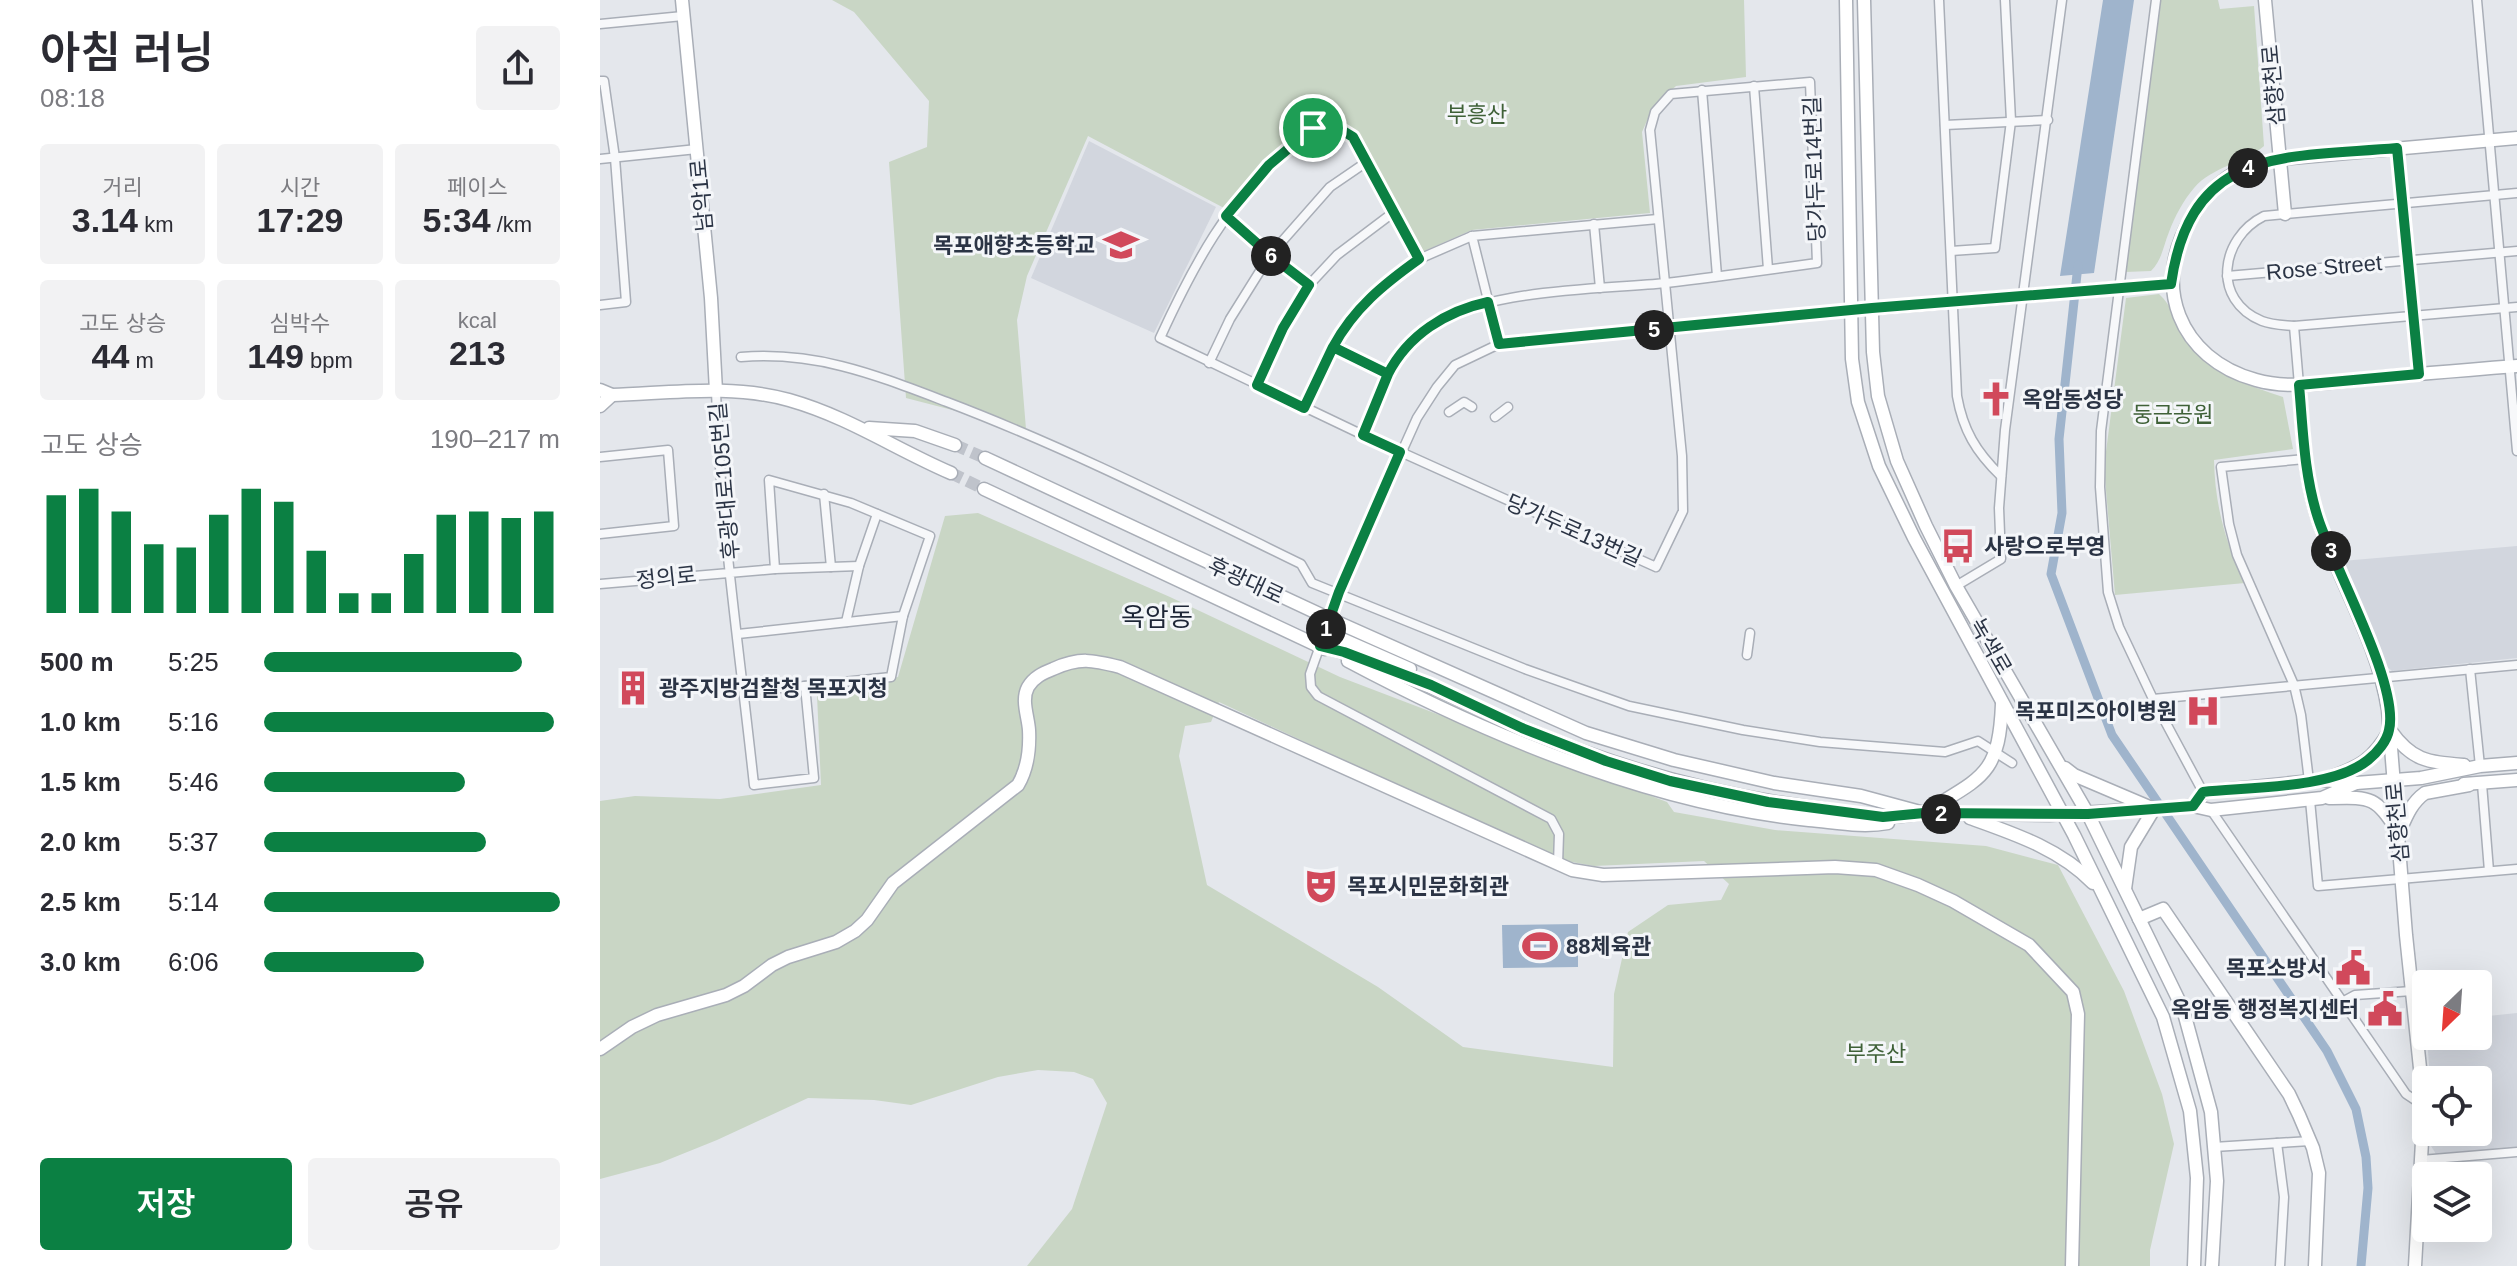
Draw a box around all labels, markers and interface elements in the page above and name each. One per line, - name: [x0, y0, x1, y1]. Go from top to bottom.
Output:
- button: share: [476, 26, 560, 110]
- text: 아침 러닝: [40, 28, 214, 77]
- street label: 삼향천로: [2258, 44, 2289, 126]
- text: 08:18: [40, 83, 105, 113]
- pin: [1279, 94, 1347, 162]
- street label: 당가두로14번길: [1799, 96, 1830, 242]
- park label: 부흥산: [1447, 102, 1507, 127]
- icon: arrive: [1291, 106, 1335, 150]
- pin: 4: [2228, 148, 2268, 188]
- text: 4: [2242, 155, 2254, 180]
- street label: 남악1로: [686, 158, 717, 232]
- text: 거리: [102, 175, 143, 200]
- text: 시간: [280, 175, 320, 200]
- text: 페이스: [447, 175, 508, 200]
- text: 3.14: [72, 201, 138, 239]
- text: 17:29: [257, 201, 343, 239]
- text: 5:34: [423, 201, 491, 239]
- text: km: [138, 212, 173, 237]
- text: /km: [491, 212, 532, 237]
- school or university icon: 목포애향초등학교: [1102, 226, 1140, 264]
- place label: 목포애향초등학교: [933, 233, 1095, 258]
- pin: 6: [1251, 236, 1291, 276]
- text: 6: [1265, 243, 1277, 268]
- street label: Rose Street: [2265, 250, 2383, 285]
- text: kcal: [458, 308, 497, 333]
- pin: 5: [1634, 310, 1674, 350]
- text: 고도 상승: [79, 311, 166, 336]
- text: 심박수: [270, 311, 330, 336]
- text: 5: [1648, 317, 1660, 342]
- text: 213: [449, 334, 506, 372]
- text: 44: [92, 337, 129, 375]
- text: 149: [247, 337, 304, 375]
- text: m: [129, 348, 154, 373]
- text: bpm: [304, 348, 353, 373]
- church icon: 옥암동성당: [1977, 380, 2015, 418]
- place label: 옥암동성당: [2022, 387, 2123, 412]
- street label: 후광대로105번길: [705, 401, 744, 561]
- park label: 둥근공원: [2133, 402, 2213, 427]
- text: 190–217 m: [430, 424, 560, 454]
- text: 고도 상승: [40, 430, 143, 460]
- street label: 당가두로13번길: [1502, 489, 1646, 572]
- bus stop icon: 사랑으로부영: [1939, 527, 1977, 565]
- pin: 3: [2311, 531, 2351, 571]
- place label: 사랑으로부영: [1984, 534, 2105, 559]
- text: 3: [2325, 538, 2337, 563]
- street label: 후광대로: [1204, 552, 1288, 609]
- street label: 정의로: [635, 562, 698, 593]
- district label: 옥암동: [1121, 602, 1193, 632]
- pin: 1: [1306, 609, 1346, 649]
- street label: 녹색로: [1965, 614, 2017, 679]
- text: 1: [1320, 616, 1332, 641]
- text: 500 m: [40, 647, 114, 677]
- text: 5:25: [168, 647, 219, 677]
- building icon: 광주지방검찰청 목포지청: [614, 669, 652, 707]
- place label: 광주지방검찰청 목포지청: [659, 676, 888, 701]
- hospital icon: 목포미즈아이병원: [2184, 692, 2222, 730]
- place label: 목포미즈아이병원: [2015, 699, 2177, 724]
- text: 1.0 km: [40, 707, 121, 737]
- text: 5:16: [168, 707, 219, 737]
- text: 1.5 km: [40, 767, 121, 797]
- text: 5:46: [168, 767, 219, 797]
- street label: 삼향천로: [2382, 781, 2413, 863]
- pin: 2: [1921, 794, 1961, 834]
- text: 2: [1935, 801, 1947, 826]
- text: 2.0 km: [40, 827, 121, 857]
- text: 5:37: [168, 827, 219, 857]
- theatre icon: 목포시민문화회관: [1302, 867, 1340, 905]
- place label: 목포시민문화회관: [1347, 874, 1509, 899]
- text: 2.5 km: [40, 887, 121, 917]
- text: 5:14: [168, 887, 219, 917]
- sports icon: 88체육관: [1521, 927, 1559, 965]
- place label: 88체육관: [1566, 934, 1651, 959]
- text: 3.0 km: [40, 947, 121, 977]
- text: 6:06: [168, 947, 219, 977]
- public building icon: 목포소방서: [2334, 949, 2372, 987]
- place label: 목포소방서: [2226, 956, 2327, 981]
- north arrow: [2412, 970, 2492, 1050]
- map controls: [2412, 970, 2492, 1242]
- public building icon: 옥암동 행정복지센터: [2366, 990, 2404, 1028]
- place label: 옥암동 행정복지센터: [2171, 997, 2359, 1022]
- park label: 부주산: [1846, 1041, 1906, 1066]
- button: locate: [2412, 1066, 2492, 1146]
- button: 저장: [40, 1158, 292, 1250]
- button: 공유: [308, 1158, 560, 1250]
- button: layers: [2412, 1162, 2492, 1242]

